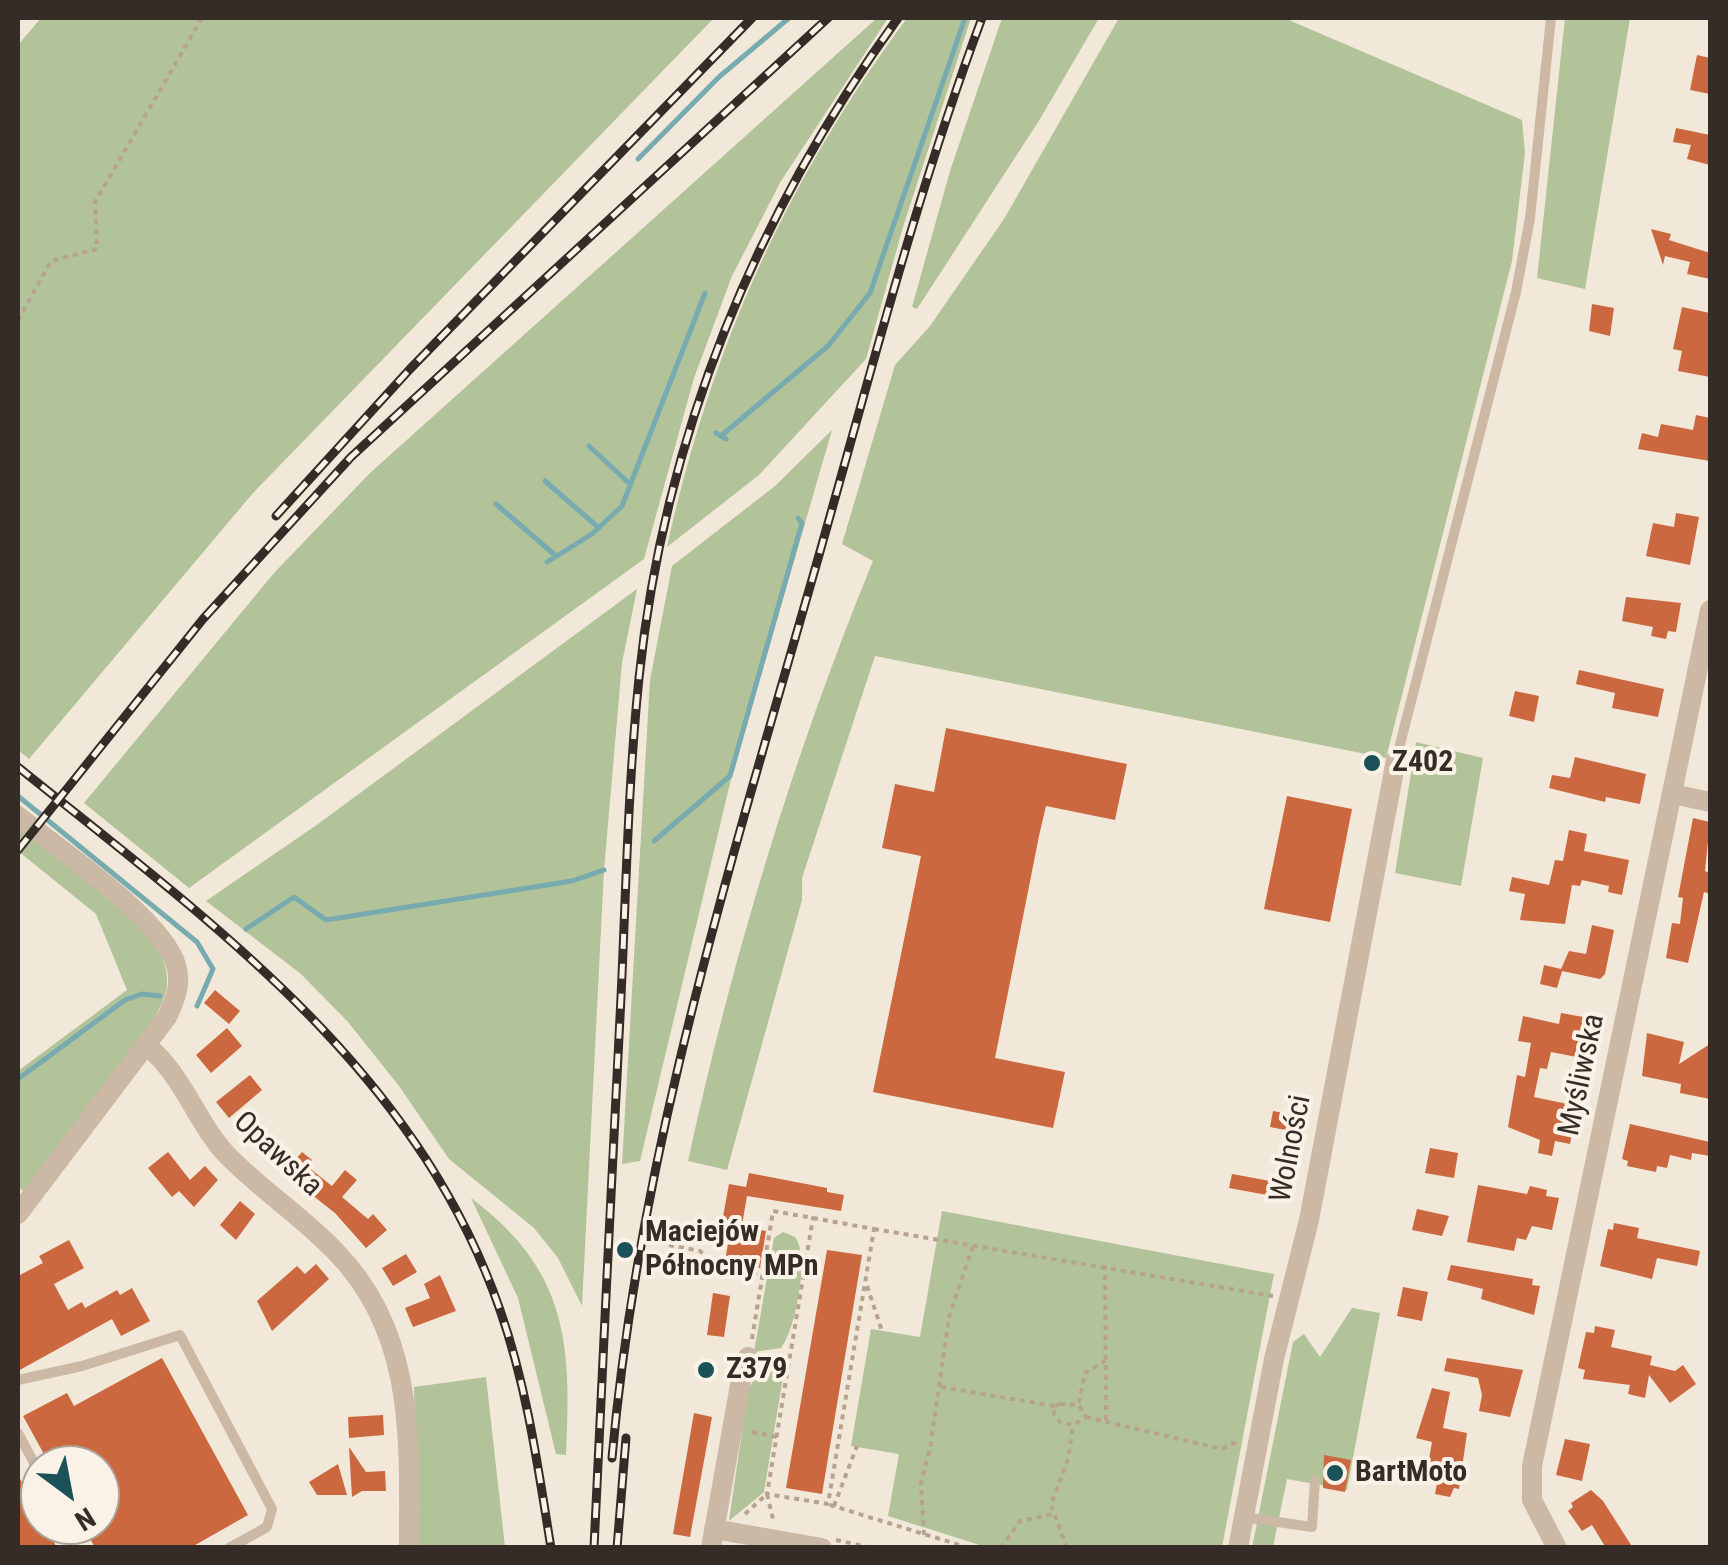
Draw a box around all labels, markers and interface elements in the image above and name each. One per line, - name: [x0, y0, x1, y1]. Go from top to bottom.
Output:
- place label: Z402: [1392, 745, 1453, 781]
- marker: Z402: [1361, 752, 1383, 774]
- street label: Myśliwska: [1553, 1011, 1613, 1139]
- street label: Wolności: [1264, 1092, 1320, 1206]
- street label: Opawska: [225, 1105, 329, 1205]
- place label: Maciejów Północny MPn: [645, 1215, 818, 1286]
- marker: Maciejów Północny MPn: [614, 1239, 636, 1261]
- place label: Z379: [726, 1352, 787, 1388]
- marker: Z379: [695, 1359, 717, 1381]
- north arrow: [20, 1445, 120, 1545]
- place label: BartMoto: [1355, 1455, 1467, 1491]
- marker: BartMoto: [1324, 1462, 1346, 1484]
- text: N: [69, 1501, 101, 1538]

